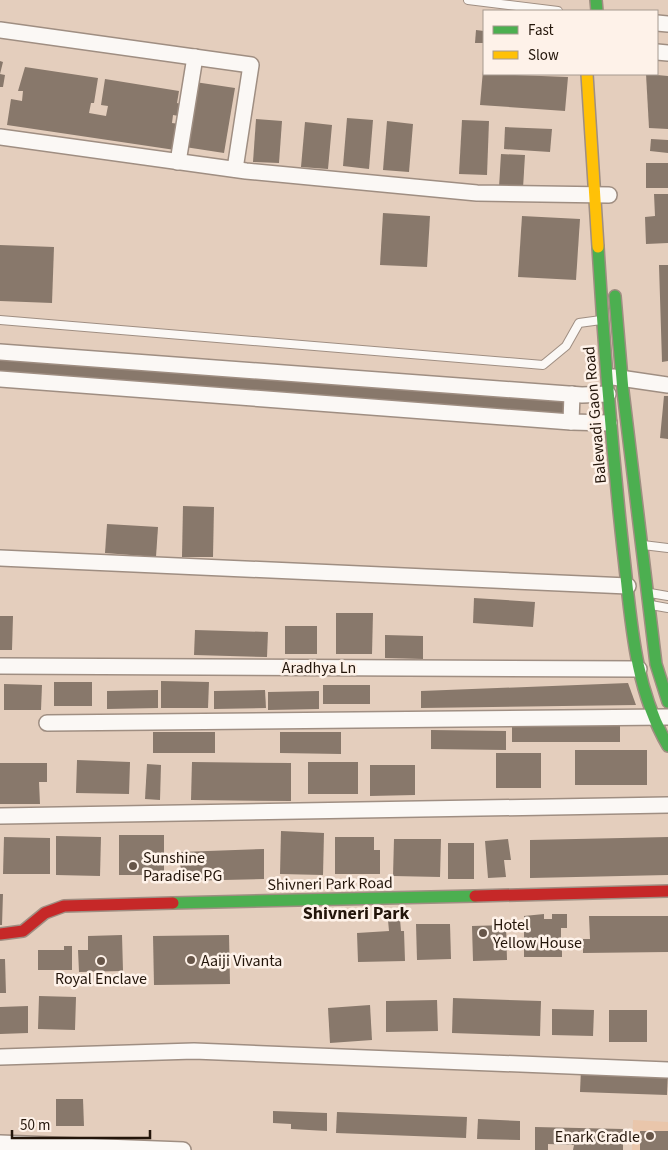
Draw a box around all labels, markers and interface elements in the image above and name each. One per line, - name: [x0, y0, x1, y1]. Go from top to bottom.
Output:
- legend: [483, 10, 658, 75]
- text: Fast: [528, 20, 554, 41]
- text: Slow: [528, 45, 559, 66]
- street label: Balewadi Gaon Road: [578, 345, 612, 485]
- street label: Aradhya Ln: [282, 657, 356, 679]
- place label: Sunshine Paradise PG: [143, 847, 222, 887]
- marker: Sunshine Paradise PG: [127, 860, 139, 872]
- street label: Shivneri Park Road: [267, 872, 393, 896]
- district label: Shivneri Park: [303, 901, 409, 926]
- place label: Hotel Yellow House: [492, 914, 582, 954]
- marker: Hotel Yellow House: [477, 927, 489, 939]
- place label: Aaiji Vivanta: [201, 950, 282, 972]
- marker: Aaiji Vivanta: [185, 954, 197, 966]
- marker: Royal Enclave: [95, 955, 107, 967]
- place label: Royal Enclave: [55, 968, 147, 990]
- scale bar: [12, 1108, 150, 1140]
- text: 50 m: [20, 1115, 50, 1136]
- place label: Enark Cradle: [555, 1126, 640, 1148]
- marker: Enark Cradle: [644, 1130, 656, 1142]

